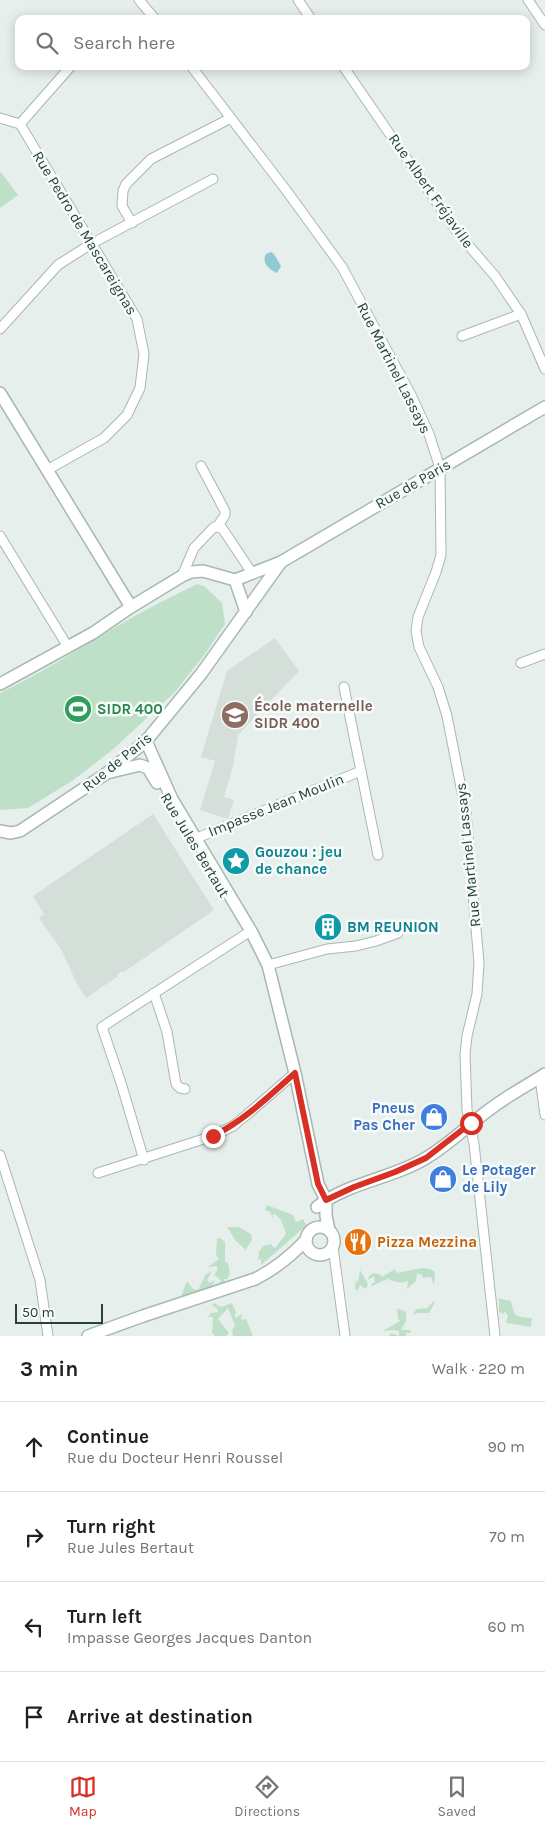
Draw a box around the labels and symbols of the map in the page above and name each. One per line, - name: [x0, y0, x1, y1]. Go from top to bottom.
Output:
- street label: Rue Albert Fréjaville: [385, 130, 477, 252]
- street label: Rue Pedro de Mascareignas: [29, 148, 141, 318]
- street label: Rue Martinel Lassays: [353, 299, 435, 437]
- street label: Rue de Paris: [372, 455, 454, 513]
- sports icon: SIDR 400: [63, 694, 93, 724]
- place label: École maternelle SIDR 400: [254, 696, 373, 732]
- place label: SIDR 400: [97, 700, 163, 718]
- school or university icon: École maternelle SIDR 400: [220, 700, 250, 730]
- street label: Rue de Paris: [79, 729, 155, 795]
- street label: Impasse Jean Moulin: [206, 770, 346, 840]
- street label: Rue Martinel Lassays: [451, 782, 485, 928]
- street label: Rue Jules Bertaut: [157, 789, 234, 901]
- place label: Gouzou : jeu de chance: [255, 843, 342, 878]
- place icon: Gouzou : jeu de chance: [221, 846, 251, 876]
- building icon: BM REUNION: [313, 912, 343, 942]
- place label: BM REUNION: [347, 918, 439, 936]
- place label: Pneus Pas Cher: [353, 1099, 415, 1134]
- shop icon: Pneus Pas Cher: [419, 1102, 449, 1132]
- route start: [460, 1112, 483, 1135]
- route end: [202, 1125, 225, 1148]
- place label: Le Potager de Lily: [462, 1161, 536, 1196]
- shop icon: Le Potager de Lily: [428, 1164, 458, 1194]
- restaurant icon: Pizza Mezzina: [343, 1227, 373, 1257]
- place label: Pizza Mezzina: [377, 1233, 477, 1251]
- scale bar: [15, 1301, 102, 1324]

